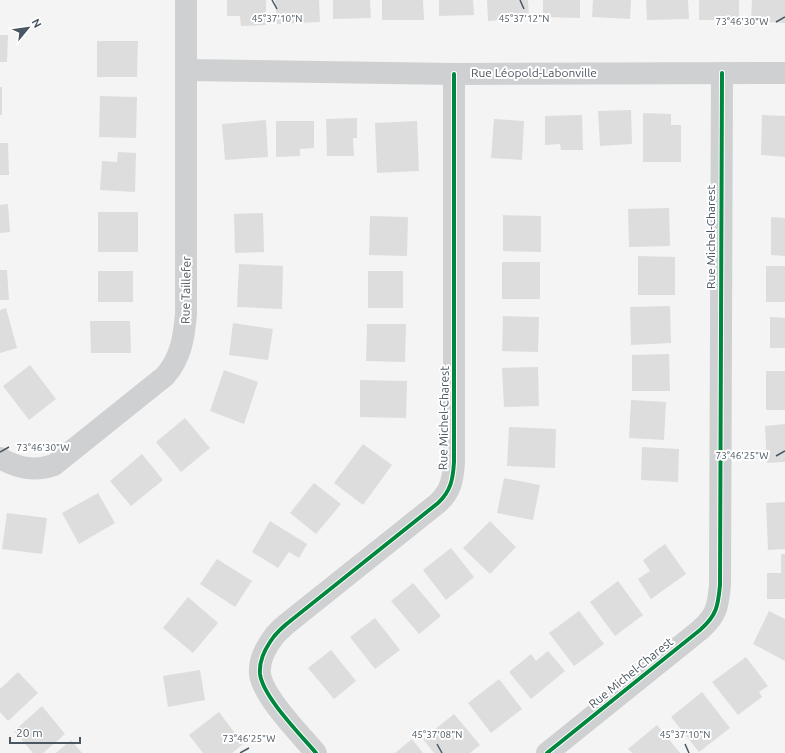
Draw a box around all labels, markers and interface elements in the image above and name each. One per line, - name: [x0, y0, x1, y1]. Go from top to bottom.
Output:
- north arrow: [8, 8, 48, 48]
- text: 45°37'10"N: [252, 13, 302, 24]
- text: 45°37'12"N: [499, 13, 549, 24]
- text: 73°46'30"W: [716, 16, 768, 27]
- text: N: [30, 17, 44, 30]
- street label: Rue Léopold-Labonville: [471, 66, 597, 79]
- street label: Rue Michel-Charest: [704, 185, 717, 289]
- street label: Rue Taillefer: [178, 256, 193, 324]
- street label: Rue Michel-Charest: [436, 366, 451, 470]
- text: 73°46'30"W: [17, 442, 69, 453]
- text: 73°46'25"W: [716, 450, 768, 461]
- street label: Rue Michel-Charest: [586, 635, 675, 710]
- scale bar: [10, 719, 80, 745]
- text: 20 m: [16, 726, 43, 739]
- text: 45°37'08"N: [412, 729, 462, 740]
- text: 45°37'10"N: [660, 729, 710, 740]
- text: 73°46'25"W: [223, 733, 275, 744]

